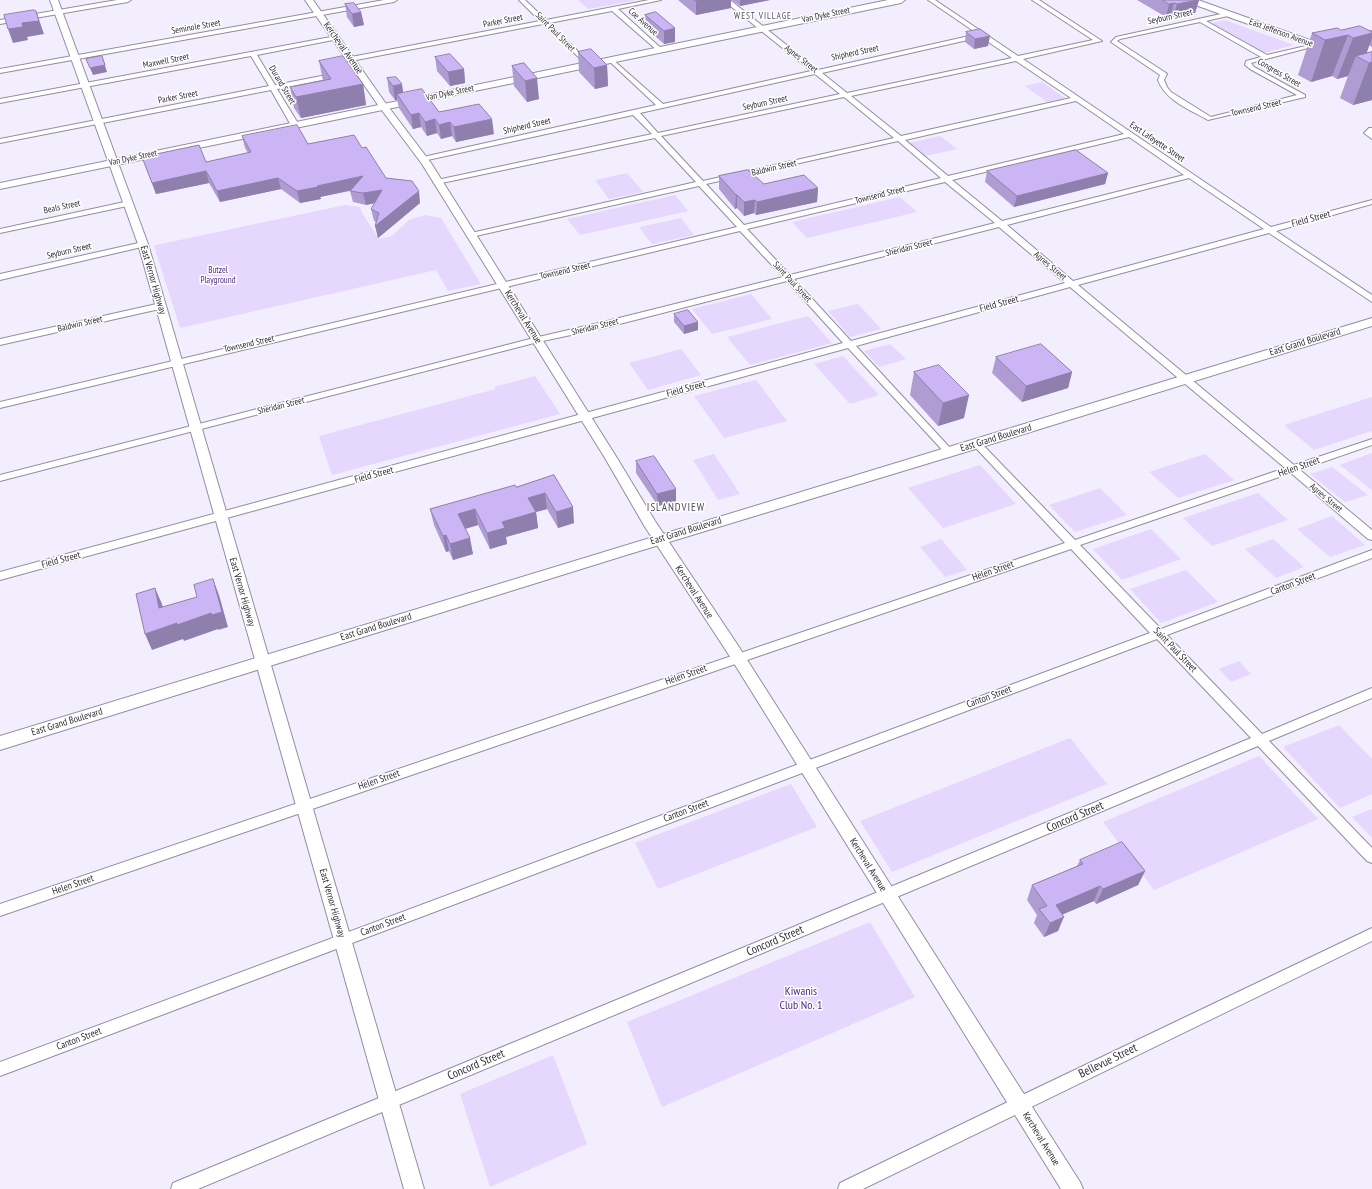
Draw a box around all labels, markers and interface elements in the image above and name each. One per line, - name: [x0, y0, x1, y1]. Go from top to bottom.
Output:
- street label: Van Dyke Street: [801, 5, 851, 25]
- street label: Coe Avenue: [626, 6, 660, 38]
- street label: Seyburn Street: [1147, 7, 1193, 27]
- street label: Saint Paul Street: [533, 10, 577, 54]
- district label: WEST VILLAGE: [734, 11, 792, 21]
- street label: Parker Street: [482, 12, 524, 30]
- street label: East Jefferson Avenue: [1248, 16, 1314, 50]
- street label: Seminole Street: [171, 17, 221, 37]
- street label: Kercheval Avenue: [321, 20, 365, 76]
- street label: Agnes Street: [782, 43, 820, 75]
- street label: Shipherd Street: [830, 43, 880, 63]
- street label: Maxwell Street: [142, 51, 190, 71]
- street label: Congress Street: [1255, 56, 1303, 90]
- street label: Durand Street: [266, 64, 298, 106]
- street label: Van Dyke Street: [425, 83, 475, 103]
- street label: Parker Street: [157, 88, 199, 106]
- street label: Seyburn Street: [742, 93, 788, 113]
- street label: Townsend Street: [1230, 97, 1282, 119]
- street label: Shipherd Street: [502, 115, 552, 137]
- street label: East Lafayette Street: [1127, 120, 1187, 164]
- street label: Van Dyke Street: [108, 148, 158, 168]
- street label: Baldwin Street: [751, 158, 797, 178]
- street label: Townsend Street: [854, 184, 906, 206]
- street label: Beals Street: [43, 198, 81, 216]
- street label: Field Street: [1290, 208, 1332, 230]
- street label: Sheridan Street: [884, 237, 934, 259]
- street label: Seyburn Street: [46, 241, 92, 261]
- street label: East Vernor Highway: [137, 244, 169, 316]
- street label: Agnes Street: [1031, 249, 1069, 283]
- street label: Saint Paul Street: [770, 259, 814, 305]
- street label: Townsend Street: [539, 260, 591, 282]
- park label: Butzel Playground: [200, 265, 236, 286]
- street label: Kercheval Avenue: [502, 288, 544, 346]
- street label: Field Street: [978, 293, 1020, 315]
- street label: Baldwin Street: [57, 314, 103, 334]
- street label: Sheridan Street: [570, 316, 620, 338]
- street label: East Grand Boulevard: [1268, 325, 1342, 359]
- street label: Townsend Street: [223, 333, 275, 355]
- street label: Field Street: [665, 378, 707, 400]
- street label: Sheridan Street: [256, 395, 306, 417]
- street label: East Grand Boulevard: [959, 421, 1033, 455]
- street label: Helen Street: [1277, 454, 1321, 480]
- street label: Field Street: [353, 464, 395, 486]
- street label: Agnes Street: [1307, 481, 1345, 515]
- district label: ISLANDVIEW: [647, 501, 705, 515]
- street label: East Grand Boulevard: [649, 514, 723, 548]
- street label: Field Street: [40, 549, 82, 571]
- street label: East Vernor Highway: [226, 556, 258, 628]
- street label: Helen Street: [971, 558, 1015, 584]
- street label: Kercheval Avenue: [672, 563, 716, 621]
- street label: Canton Street: [1269, 570, 1317, 598]
- street label: East Grand Boulevard: [339, 610, 413, 644]
- street label: Saint Paul Street: [1151, 625, 1199, 675]
- street label: Helen Street: [664, 662, 708, 688]
- street label: Canton Street: [965, 683, 1013, 711]
- street label: East Grand Boulevard: [30, 705, 104, 739]
- street label: Helen Street: [357, 767, 401, 793]
- street label: Canton Street: [662, 797, 710, 825]
- street label: Concord Street: [1044, 799, 1106, 835]
- street label: Kercheval Avenue: [847, 836, 889, 894]
- street label: East Vernor Highway: [316, 867, 348, 939]
- street label: Helen Street: [51, 872, 95, 898]
- street label: Canton Street: [359, 911, 407, 939]
- street label: Concord Street: [744, 923, 806, 959]
- park label: Kiwanis Club No. 1: [780, 985, 822, 1013]
- street label: Canton Street: [55, 1025, 103, 1053]
- street label: Bellevue Street: [1076, 1041, 1140, 1081]
- street label: Concord Street: [445, 1047, 507, 1083]
- street label: Kercheval Avenue: [1020, 1110, 1062, 1168]

